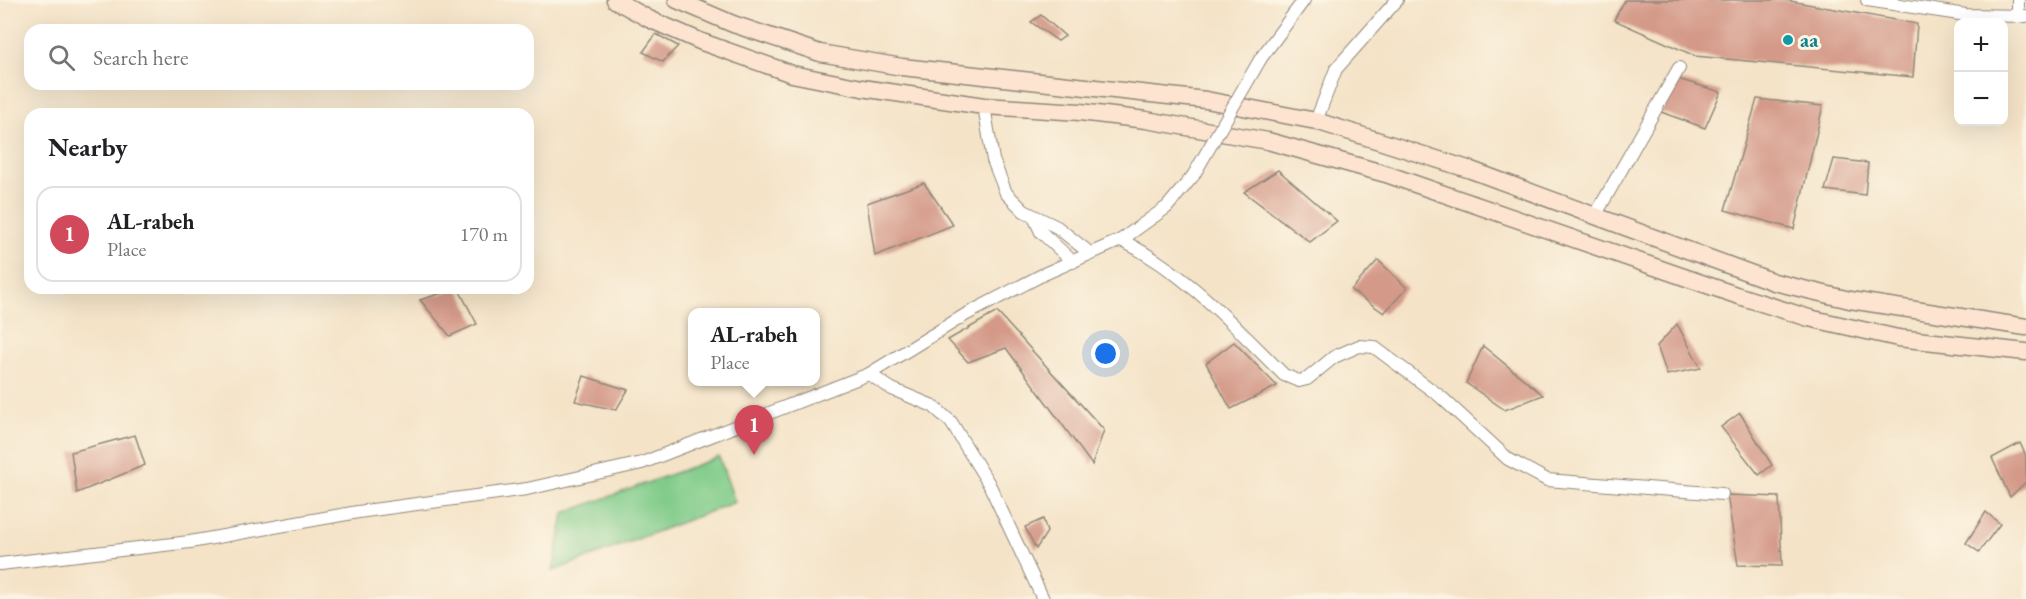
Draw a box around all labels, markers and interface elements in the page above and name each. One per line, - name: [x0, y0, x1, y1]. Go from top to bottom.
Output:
- map controls: [1954, 18, 2008, 126]
- button: +: [1954, 18, 2008, 72]
- search box: [24, 24, 534, 90]
- place label: aa: [1800, 26, 1819, 53]
- marker: aa: [1781, 33, 1795, 47]
- icon: search: [45, 41, 78, 74]
- text: Search here: [93, 43, 188, 72]
- button: −: [1954, 72, 2008, 126]
- text: Nearby: [48, 130, 128, 164]
- text: AL-rabeh: [107, 207, 195, 236]
- text: 1: [64, 221, 75, 247]
- text: 170 m: [460, 221, 508, 247]
- text: Place: [107, 236, 146, 262]
- popup: [688, 308, 820, 386]
- text: AL-rabeh: [710, 320, 798, 349]
- your location: [1091, 339, 1120, 368]
- text: Place: [710, 349, 750, 375]
- pin: 1: [734, 406, 774, 455]

